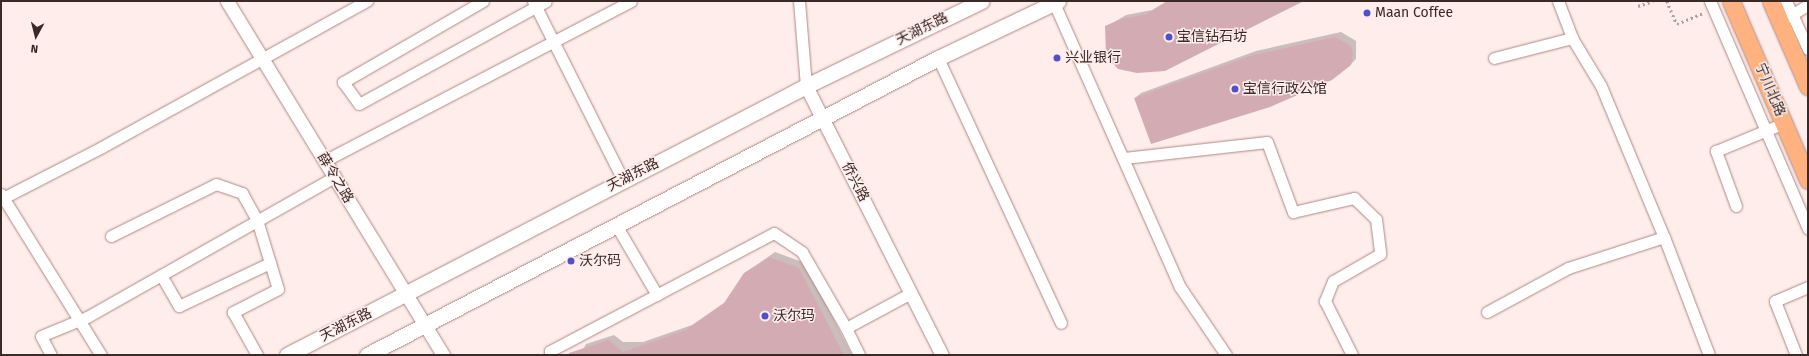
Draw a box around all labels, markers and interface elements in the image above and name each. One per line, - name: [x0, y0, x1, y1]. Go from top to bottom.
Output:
- place label: Maan Coffee: [1375, 5, 1453, 21]
- marker: Maan Coffee: [1362, 8, 1372, 18]
- street label: 天湖东路: [893, 9, 951, 49]
- north arrow: [16, 16, 56, 56]
- place label: 宝信钻石坊: [1177, 29, 1247, 45]
- marker: 宝信钻石坊: [1164, 32, 1174, 42]
- text: N: [30, 42, 39, 55]
- place label: 兴业银行: [1065, 50, 1121, 66]
- marker: 兴业银行: [1052, 53, 1062, 63]
- street label: 宁川北路: [1751, 61, 1789, 119]
- place label: 宝信行政公馆: [1243, 81, 1327, 97]
- marker: 宝信行政公馆: [1230, 84, 1240, 94]
- street label: 薛令之路: [313, 150, 357, 206]
- street label: 天湖东路: [604, 155, 662, 195]
- street label: 侨兴路: [838, 159, 872, 205]
- place label: 沃尔码: [579, 253, 621, 269]
- marker: 沃尔码: [566, 256, 576, 266]
- street label: 天湖东路: [317, 305, 375, 345]
- place label: 沃尔玛: [773, 308, 815, 324]
- marker: 沃尔玛: [760, 311, 770, 321]

